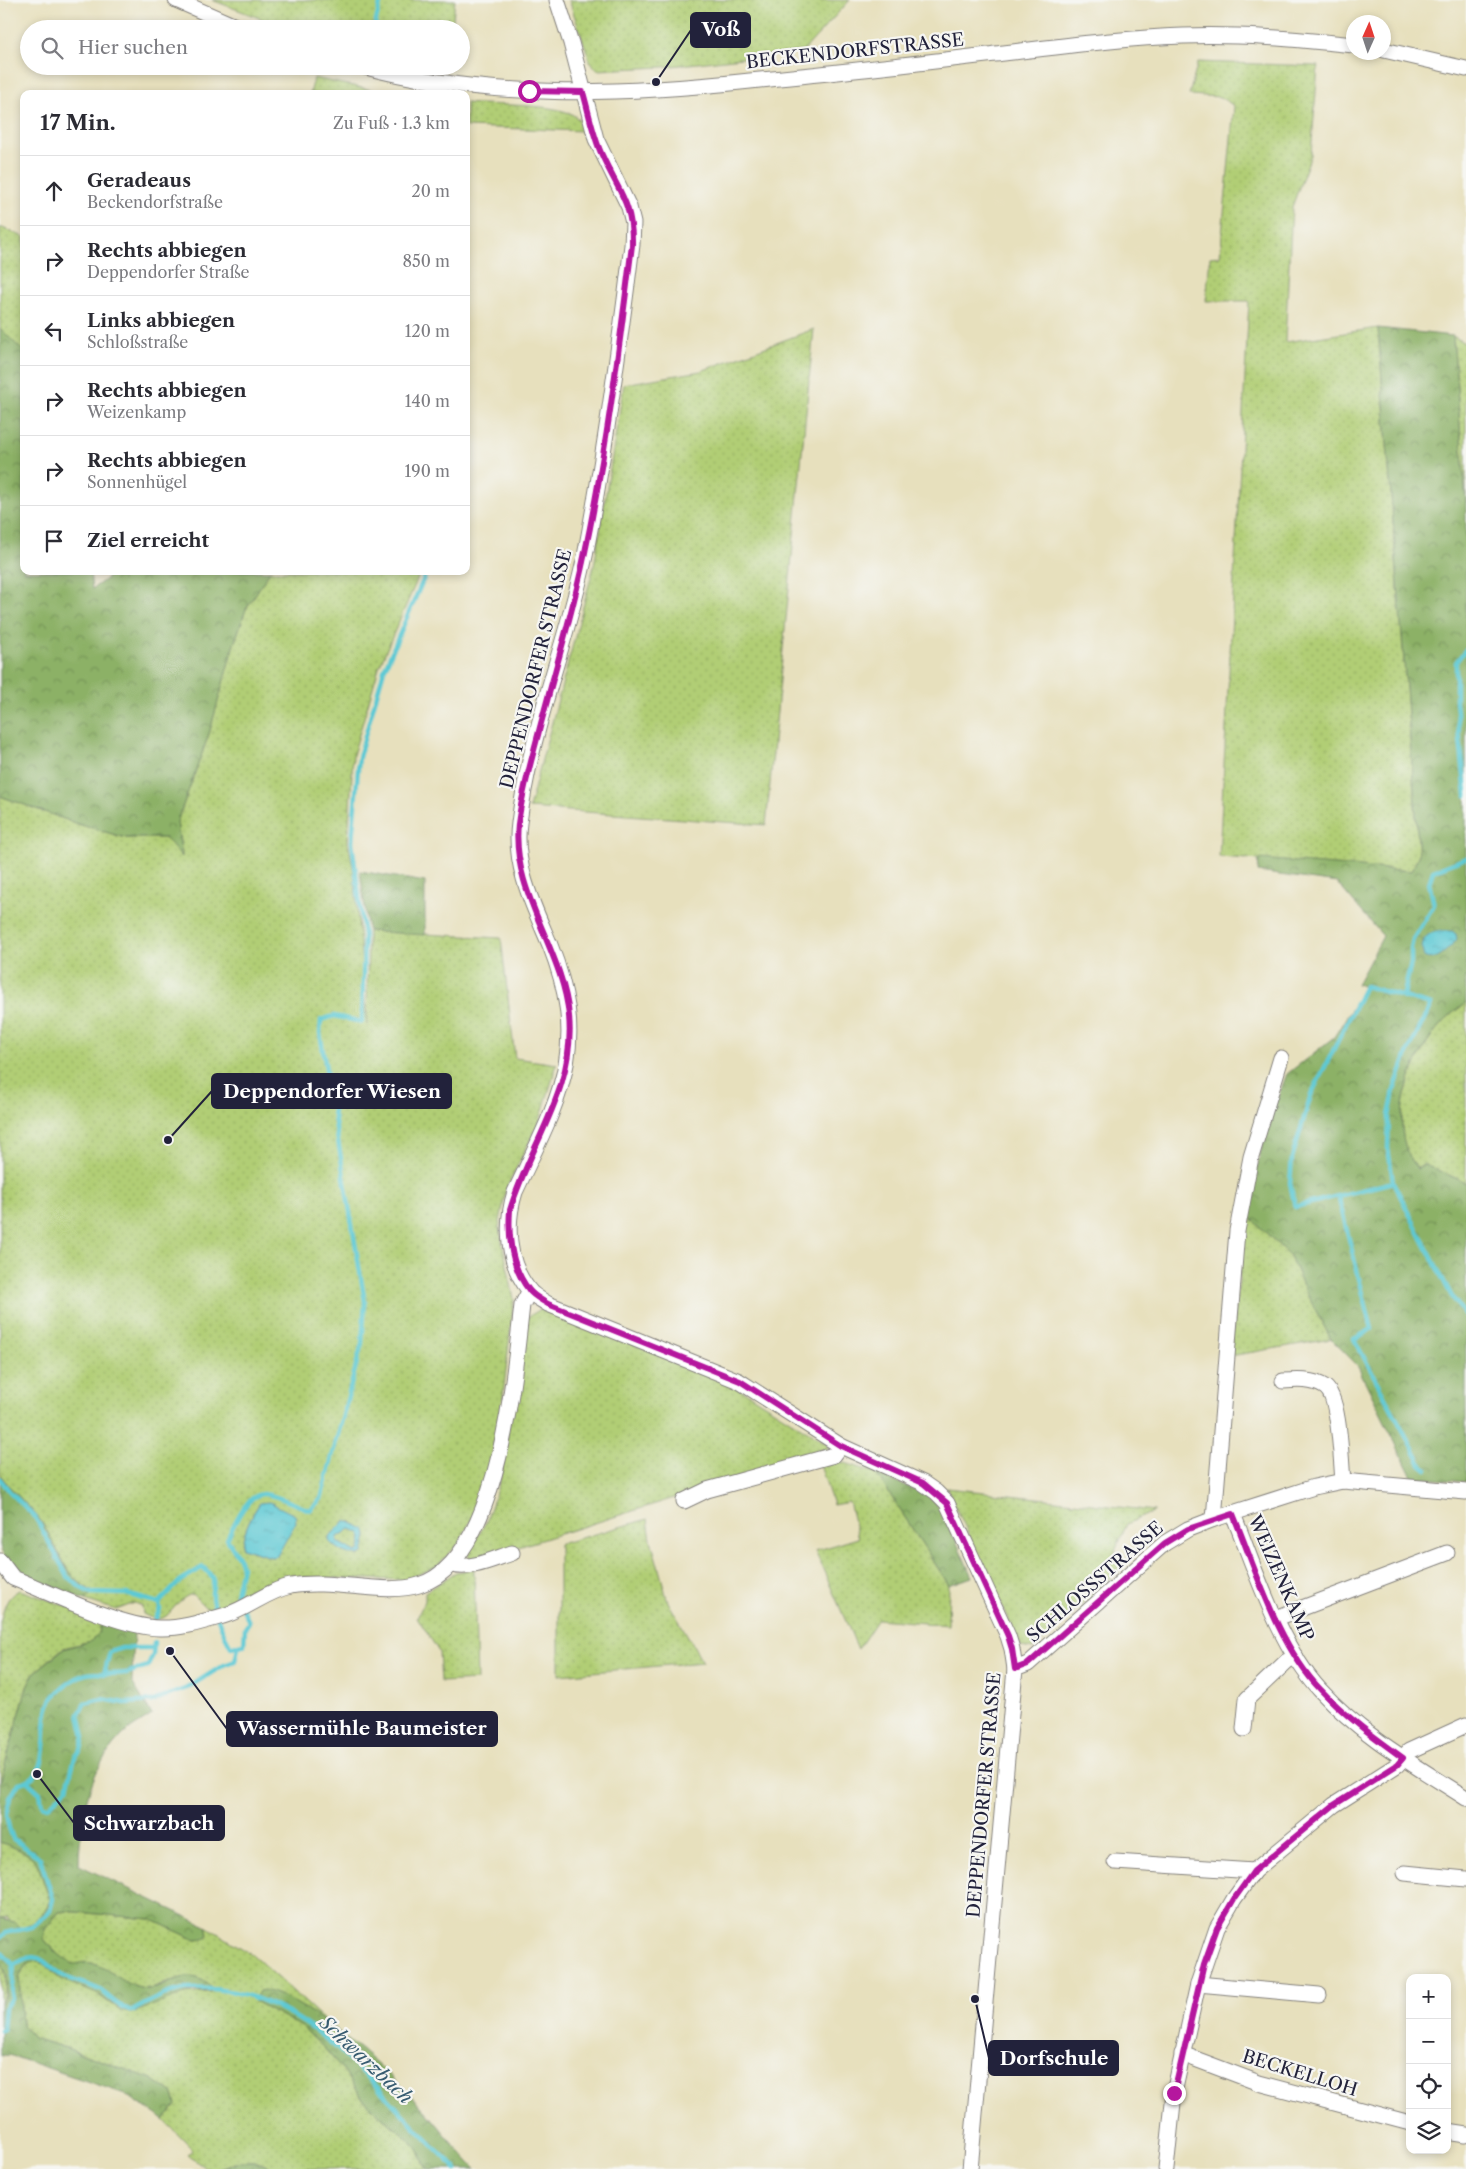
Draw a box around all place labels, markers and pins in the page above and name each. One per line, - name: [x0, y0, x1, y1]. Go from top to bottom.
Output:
- callout: Voß: [691, 13, 750, 47]
- callout: Deppendorfer Wiesen: [212, 1074, 451, 1108]
- callout: Wassermühle Baumeister: [227, 1712, 497, 1746]
- callout: Schwarzbach: [74, 1806, 224, 1840]
- callout: Dorfschule: [989, 2041, 1118, 2075]

